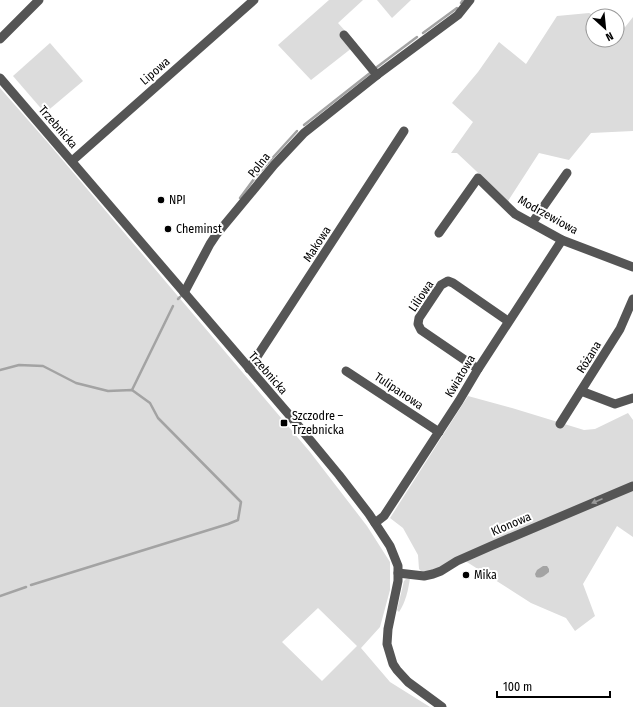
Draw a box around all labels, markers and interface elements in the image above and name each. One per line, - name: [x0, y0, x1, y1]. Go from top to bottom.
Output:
- north arrow: [585, 8, 625, 48]
- text: N: [603, 29, 615, 44]
- street label: Lipowa: [137, 54, 173, 88]
- street label: Trzebnicka: [36, 103, 80, 151]
- street label: Polna: [245, 150, 273, 180]
- place label: NPI: [169, 193, 186, 207]
- street label: Modrzewiowa: [515, 193, 581, 237]
- marker: NPI: [156, 195, 166, 205]
- place label: Cheminst: [176, 222, 222, 236]
- street label: Makowa: [300, 223, 334, 265]
- marker: Cheminst: [163, 224, 173, 234]
- street label: Liliowa: [406, 278, 436, 314]
- street label: Różana: [574, 338, 604, 376]
- street label: Trzebnicka: [246, 349, 290, 397]
- street label: Kwiatowa: [442, 352, 478, 400]
- street label: Tulipanowa: [372, 370, 426, 413]
- place label: Szczodre – Trzebnicka: [292, 409, 344, 437]
- marker: Szczodre – Trzebnicka: [279, 418, 289, 428]
- one-way arrow: [592, 498, 603, 504]
- street label: Klonowa: [489, 509, 533, 539]
- place label: Mika: [474, 568, 497, 582]
- marker: Mika: [461, 570, 471, 580]
- scale bar: [497, 673, 610, 699]
- text: 100 m: [503, 680, 532, 694]

